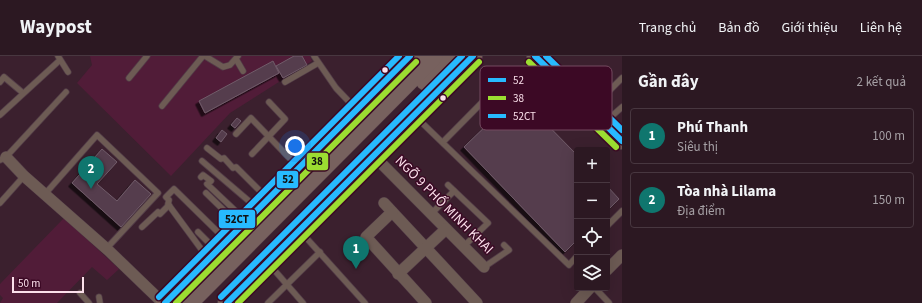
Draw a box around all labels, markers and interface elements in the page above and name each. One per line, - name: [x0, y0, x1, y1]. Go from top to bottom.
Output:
- text: Waypost: [20, 14, 92, 41]
- text: Trang chủ: [639, 18, 696, 38]
- text: Bản đồ: [718, 18, 760, 38]
- text: Giới thiệu: [782, 18, 838, 38]
- text: Liên hệ: [860, 18, 902, 38]
- unlabelled marker: [380, 65, 390, 75]
- legend: [480, 66, 612, 130]
- text: Gần đây: [638, 70, 699, 94]
- text: 52: [513, 73, 524, 88]
- text: 2 kết quả: [857, 73, 906, 91]
- text: 38: [513, 91, 524, 106]
- unlabelled marker: [438, 93, 448, 103]
- text: 52CT: [513, 109, 536, 124]
- text: Phú Thanh: [677, 117, 748, 138]
- text: 1: [649, 127, 655, 145]
- text: 100 m: [872, 127, 905, 145]
- your location: [285, 136, 305, 156]
- text: Siêu thị: [677, 138, 718, 156]
- map controls: [574, 147, 610, 291]
- button: +: [574, 147, 610, 183]
- street label: NGÕ 9 PHỐ MINH KHAI: [390, 151, 498, 259]
- line badge: 38: [306, 152, 329, 171]
- text: 38: [311, 154, 323, 169]
- pin: 2: [78, 156, 104, 189]
- line badge: 52: [276, 170, 299, 189]
- text: 52: [282, 172, 294, 187]
- text: Tòa nhà Lilama: [677, 181, 776, 202]
- button: −: [574, 183, 610, 219]
- text: 2: [649, 191, 655, 209]
- text: 150 m: [872, 191, 905, 209]
- text: Địa điểm: [677, 202, 725, 220]
- line badge: 52CT: [218, 209, 256, 229]
- text: 52CT: [225, 212, 249, 227]
- button: locate: [574, 219, 610, 255]
- pin: 1: [343, 236, 369, 269]
- button: layers: [574, 255, 610, 291]
- scale bar: [12, 275, 84, 294]
- text: 50 m: [18, 276, 40, 291]

